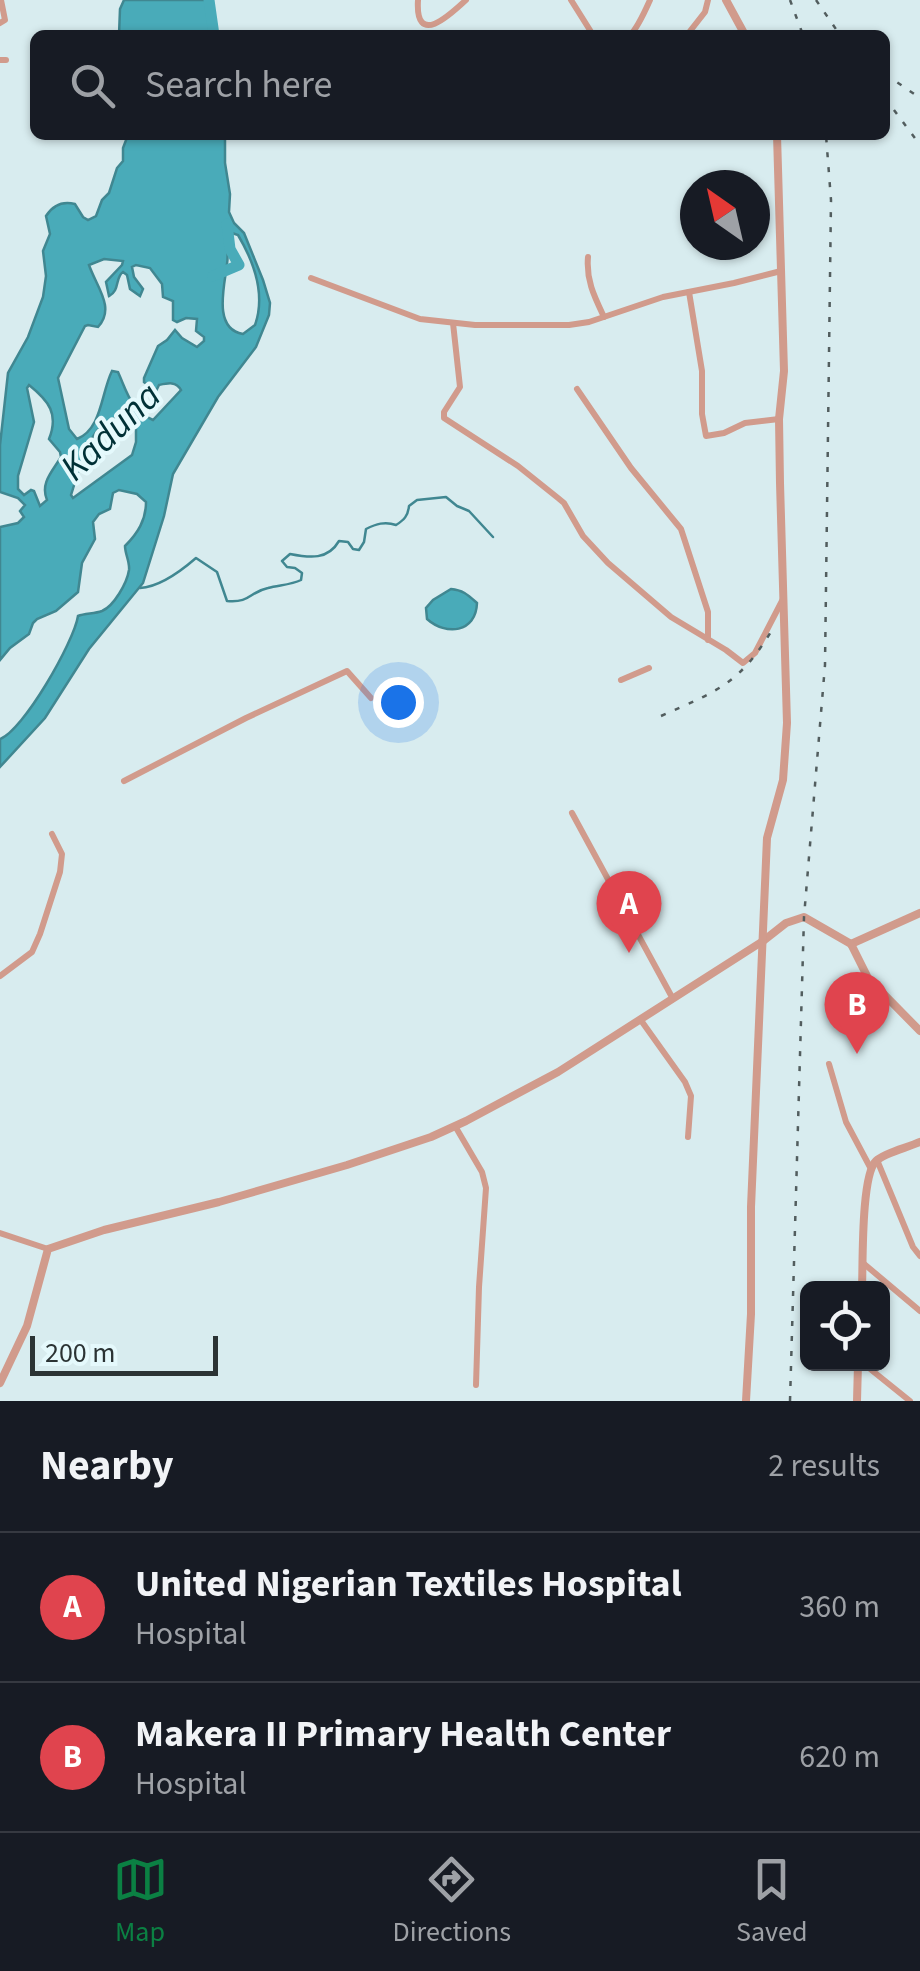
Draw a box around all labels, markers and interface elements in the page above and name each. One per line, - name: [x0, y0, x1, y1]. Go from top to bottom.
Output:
- search box: [30, 30, 890, 140]
- icon: search: [65, 58, 120, 113]
- text: Search here: [145, 58, 332, 112]
- north arrow: [680, 170, 770, 260]
- water label: Kaduna: [48, 370, 173, 493]
- your location: [373, 677, 424, 728]
- pin: A: [596, 870, 662, 953]
- pin: B: [824, 972, 890, 1054]
- map controls: [800, 1281, 890, 1371]
- button: locate: [800, 1281, 890, 1371]
- scale bar: [30, 1331, 218, 1376]
- text: 200 m: [45, 1333, 116, 1373]
- text: Nearby: [40, 1436, 174, 1496]
- text: 2 results: [768, 1443, 880, 1489]
- text: United Nigerian Textiles Hospital: [135, 1557, 682, 1611]
- text: A: [63, 1584, 82, 1630]
- text: 360 m: [799, 1584, 880, 1630]
- text: Hospital: [135, 1611, 247, 1657]
- text: Makera II Primary Health Center: [135, 1707, 671, 1761]
- text: B: [63, 1734, 82, 1780]
- text: 620 m: [799, 1734, 880, 1780]
- text: Hospital: [135, 1761, 247, 1807]
- tab: Map: [113, 1852, 168, 1952]
- tab: Directions: [393, 1852, 511, 1952]
- tab: Saved: [736, 1852, 807, 1952]

